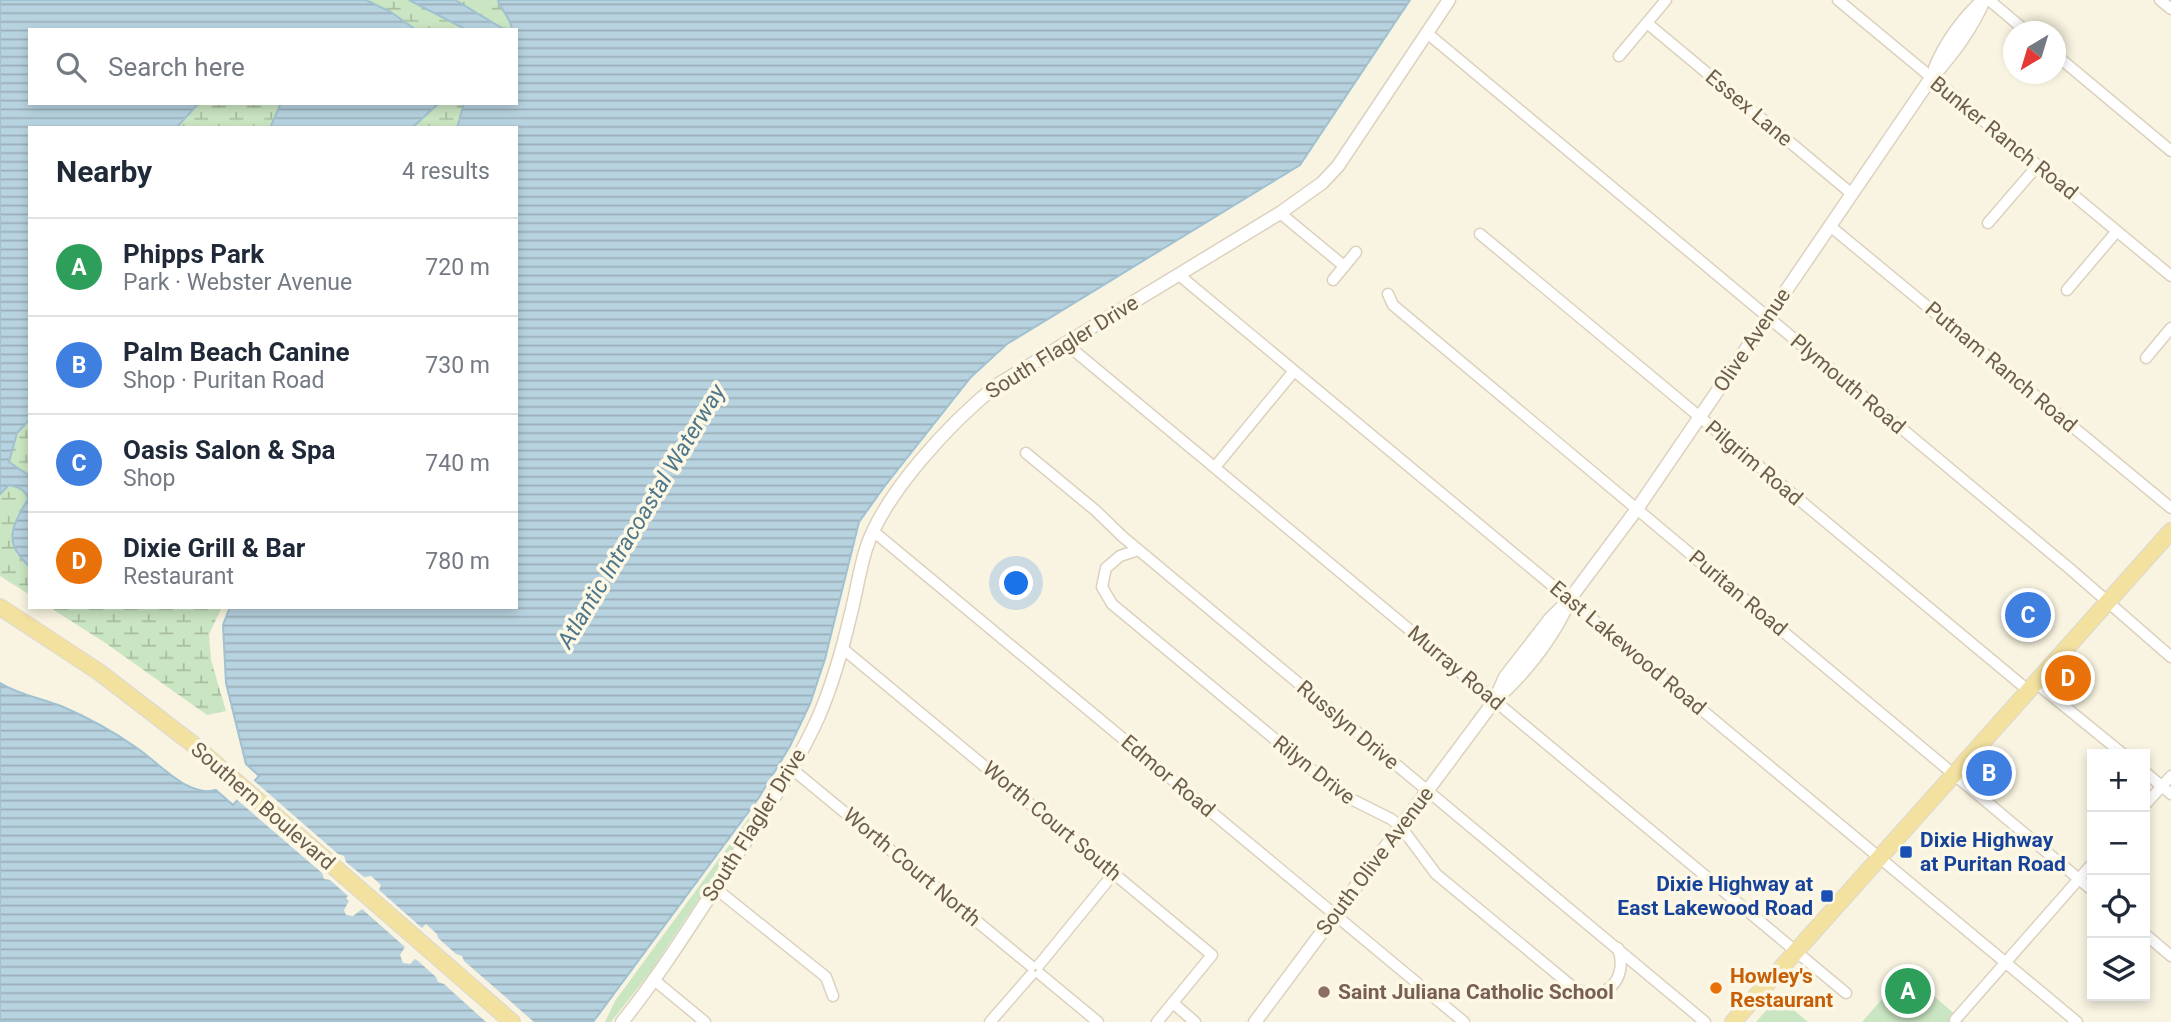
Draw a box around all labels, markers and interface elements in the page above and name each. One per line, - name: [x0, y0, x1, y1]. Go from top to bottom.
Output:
- north arrow: [2003, 21, 2066, 84]
- search box: [28, 28, 518, 105]
- icon: search: [52, 48, 90, 86]
- text: Search here: [108, 52, 245, 82]
- street label: Essex Lane: [1701, 65, 1797, 151]
- street label: Bunker Ranch Road: [1926, 71, 2082, 205]
- text: Nearby: [56, 154, 152, 189]
- text: 4 results: [402, 158, 490, 185]
- text: Phipps Park: [123, 239, 264, 269]
- text: A: [71, 254, 87, 281]
- text: 720 m: [425, 254, 490, 281]
- text: Park · Webster Avenue: [123, 269, 352, 296]
- street label: Olive Avenue: [1709, 284, 1795, 396]
- street label: South Flagler Drive: [981, 290, 1143, 404]
- street label: Putnam Ranch Road: [1920, 297, 2082, 437]
- street label: Plymouth Road: [1786, 329, 1910, 439]
- text: Palm Beach Canine: [123, 337, 350, 367]
- text: B: [72, 352, 86, 379]
- text: 730 m: [425, 352, 490, 379]
- text: Shop · Puritan Road: [123, 367, 325, 394]
- water label: Atlantic Intracoastal Waterway: [551, 378, 732, 654]
- street label: Pilgrim Road: [1701, 415, 1807, 511]
- text: Oasis Salon & Spa: [123, 435, 336, 465]
- text: C: [71, 450, 87, 477]
- text: 740 m: [425, 450, 490, 477]
- text: Shop: [123, 465, 175, 492]
- text: Dixie Grill & Bar: [123, 533, 305, 563]
- street label: Puritan Road: [1684, 545, 1792, 641]
- text: D: [72, 548, 86, 575]
- text: 780 m: [425, 548, 490, 575]
- text: Restaurant: [123, 563, 234, 590]
- your location: [999, 566, 1033, 600]
- street label: East Lakewood Road: [1545, 576, 1711, 720]
- pin: C: [2005, 589, 2051, 641]
- street label: Murray Road: [1403, 621, 1509, 715]
- pin: D: [2045, 652, 2091, 704]
- street label: Russlyn Drive: [1292, 676, 1404, 774]
- street label: Edmor Road: [1116, 730, 1220, 822]
- street label: Rilyn Drive: [1268, 731, 1360, 809]
- street label: Southern Boulevard: [186, 737, 340, 875]
- street label: South Flagler Drive: [697, 744, 811, 906]
- pin: B: [1966, 747, 2012, 799]
- map controls: [2087, 749, 2150, 1001]
- button: +: [2087, 749, 2150, 812]
- street label: Worth Court South: [978, 756, 1126, 886]
- street label: South Olive Avenue: [1311, 782, 1439, 940]
- street label: Worth Court North: [839, 803, 985, 931]
- button: −: [2087, 812, 2150, 875]
- place label: Dixie Highway at Puritan Road: [1920, 828, 2066, 876]
- marker: Dixie Highway at Puritan Road: [1898, 844, 1914, 860]
- place label: Dixie Highway at East Lakewood Road: [1617, 872, 1813, 920]
- button: locate: [2087, 875, 2150, 938]
- marker: Dixie Highway at East Lakewood Road: [1819, 888, 1835, 904]
- button: layers: [2087, 938, 2150, 1001]
- place label: Howley's Restaurant: [1730, 964, 1833, 1012]
- pin: A: [1885, 965, 1931, 1017]
- place label: Saint Juliana Catholic School: [1338, 980, 1614, 1004]
- marker: Howley's Restaurant: [1708, 980, 1724, 996]
- marker: Saint Juliana Catholic School: [1316, 984, 1332, 1000]

